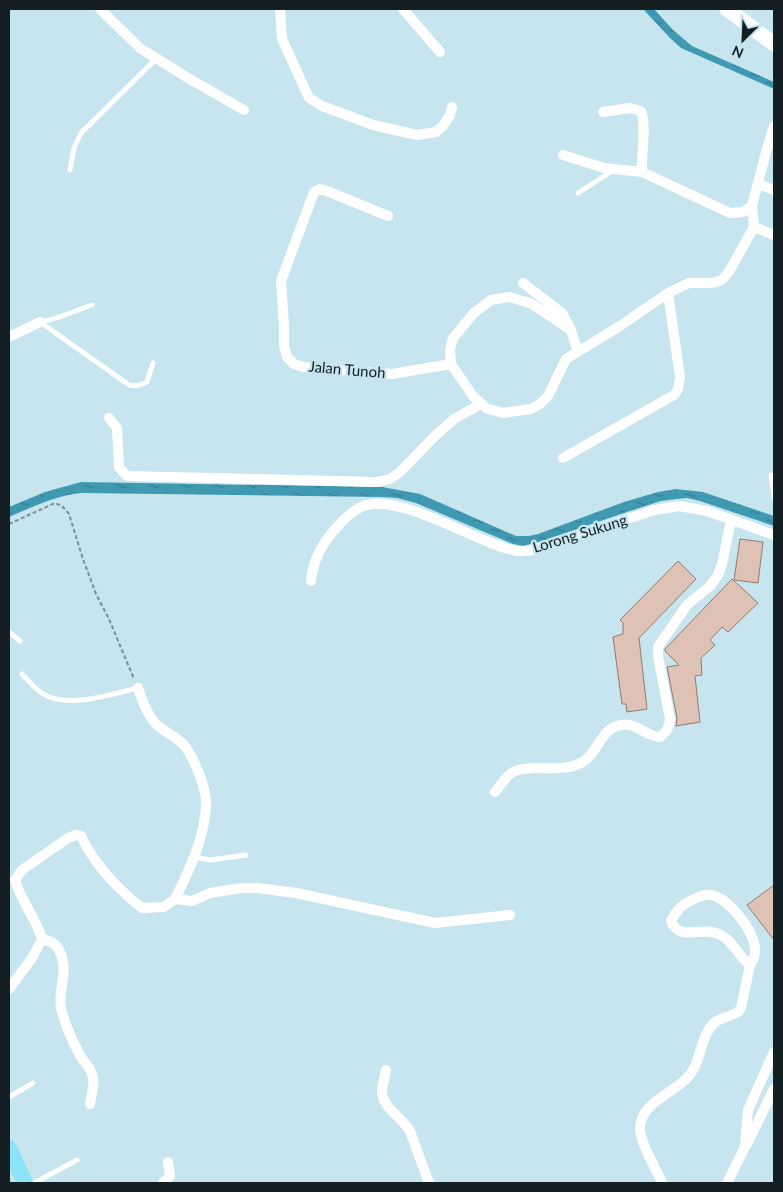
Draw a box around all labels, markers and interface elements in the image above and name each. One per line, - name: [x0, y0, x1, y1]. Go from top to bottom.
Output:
- north arrow: [718, 15, 768, 65]
- text: N: [729, 42, 746, 62]
- street label: Jalan Tunoh: [308, 357, 386, 381]
- street label: Lorong Sukung: [530, 510, 629, 556]

